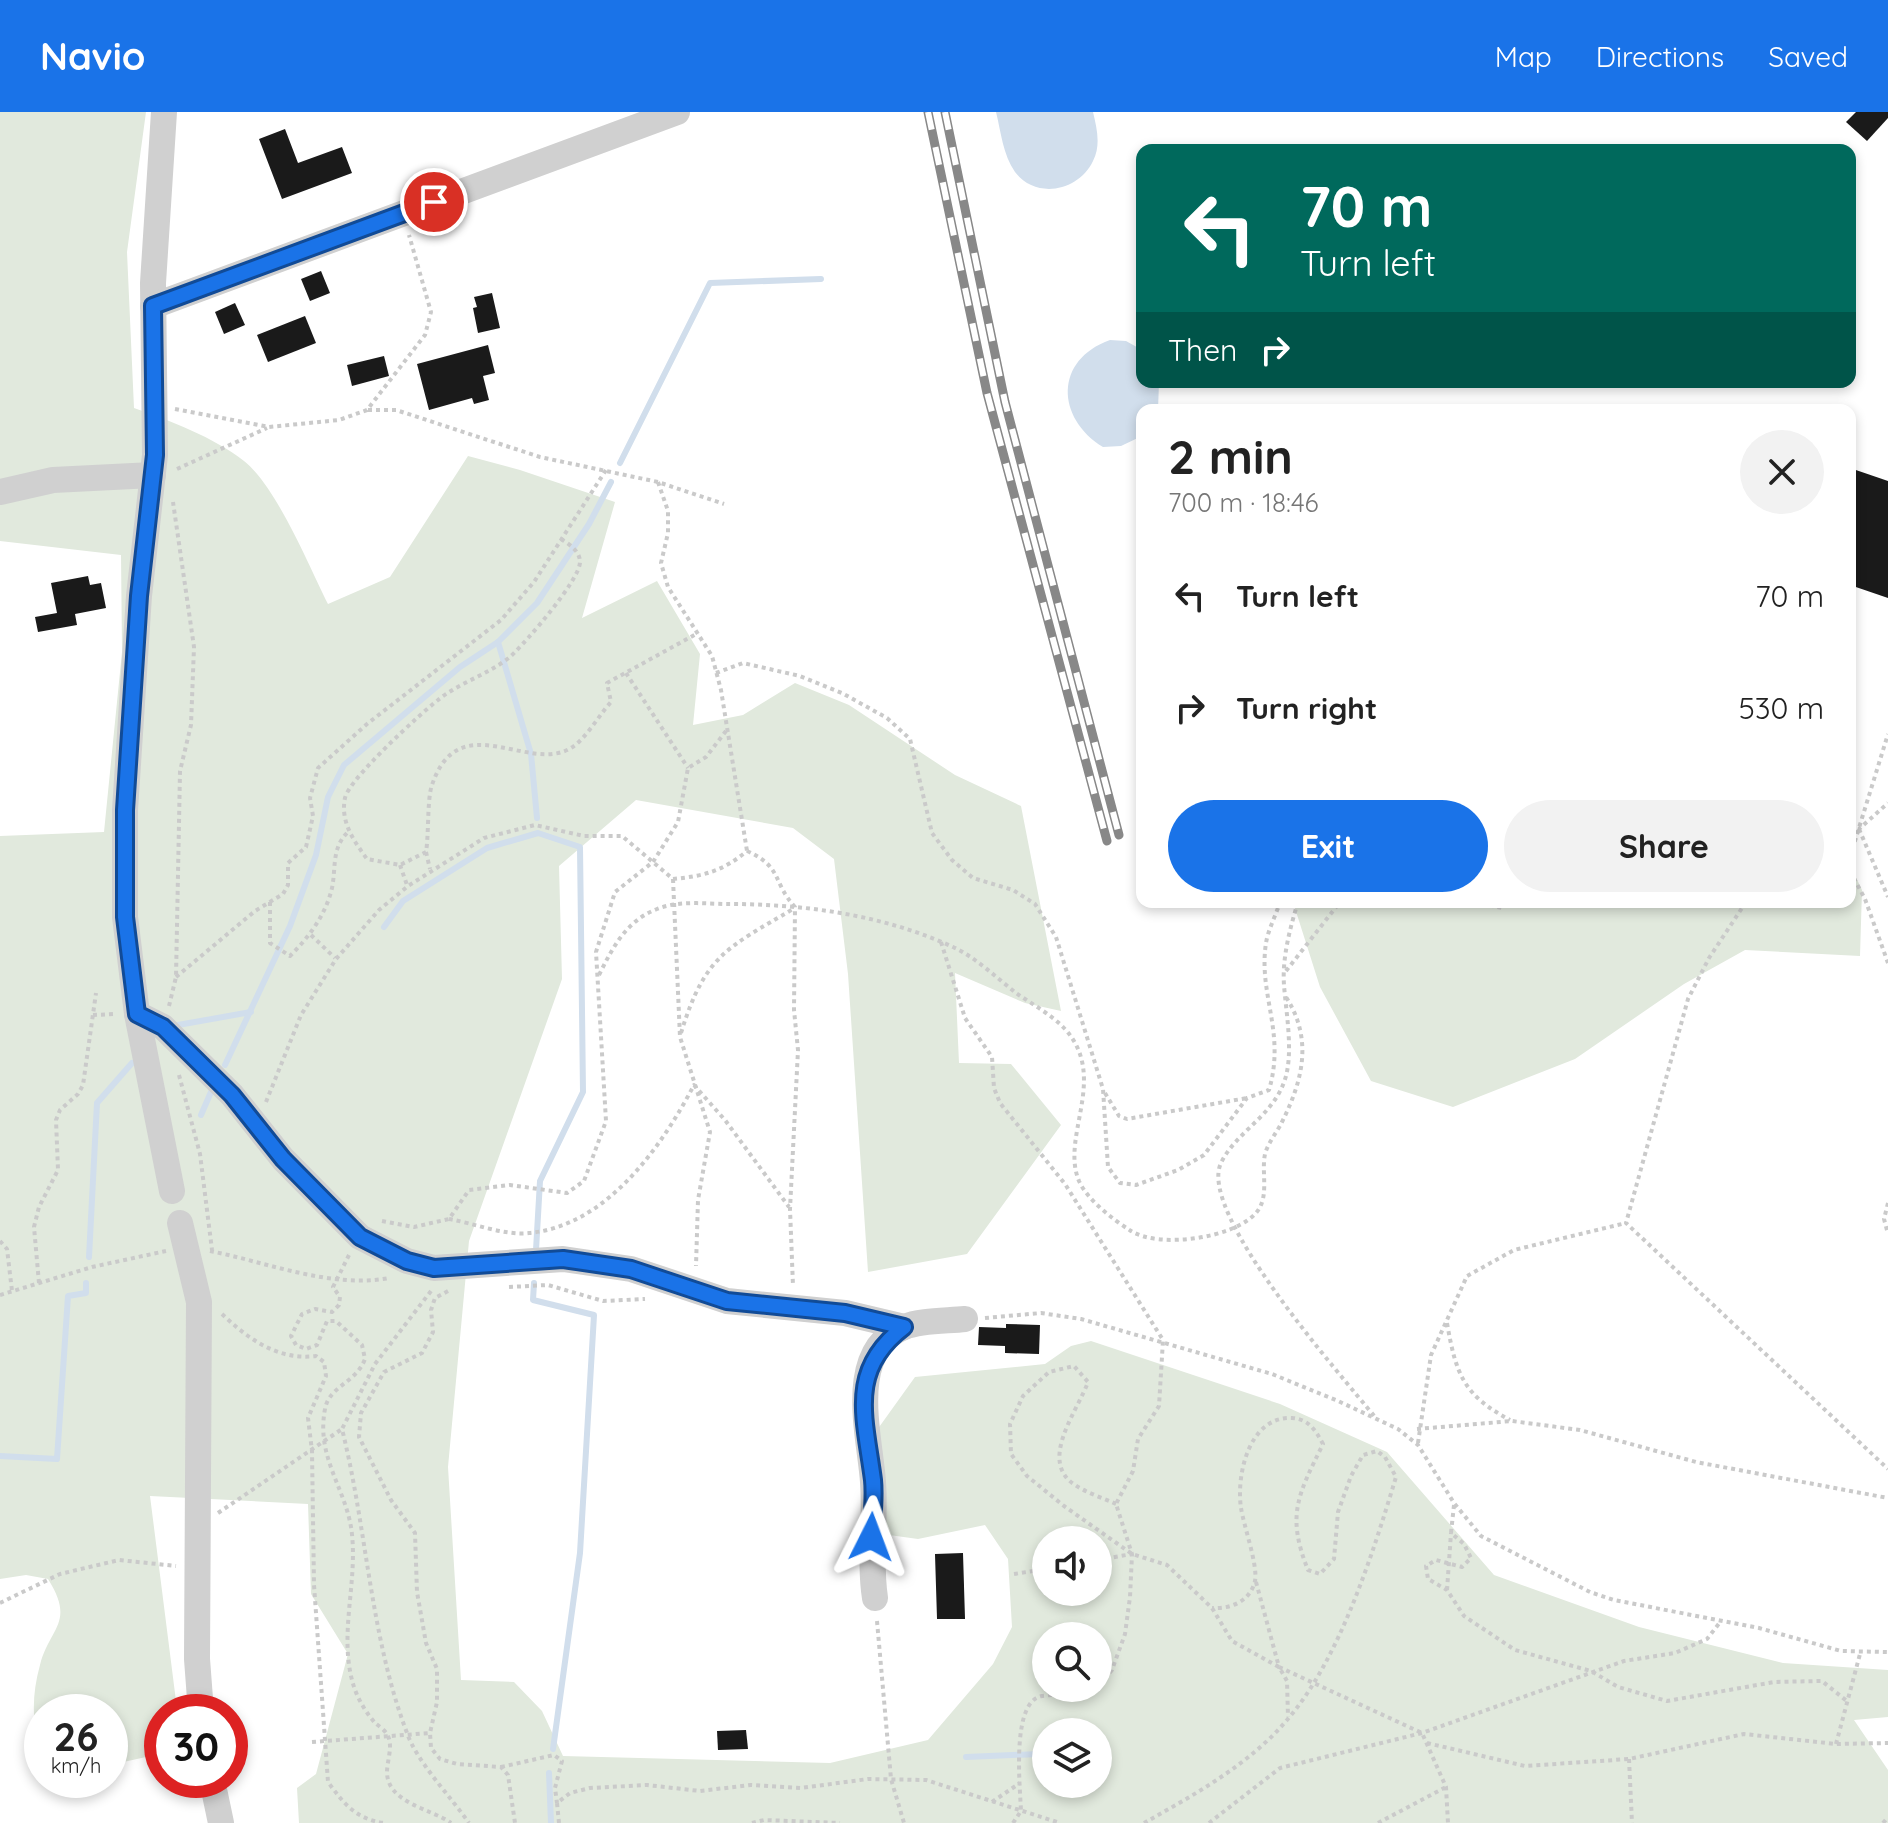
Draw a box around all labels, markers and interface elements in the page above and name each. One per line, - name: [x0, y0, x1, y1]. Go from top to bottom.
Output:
- text: Navio: [40, 32, 145, 80]
- text: Map: [1495, 39, 1552, 74]
- text: Directions: [1596, 39, 1724, 74]
- text: Saved: [1768, 39, 1848, 74]
- pin: [400, 168, 468, 236]
- text: 70 m: [1300, 171, 1432, 241]
- icon: left: [1168, 176, 1272, 280]
- icon: arrive: [412, 180, 456, 224]
- text: Turn left: [1300, 240, 1436, 285]
- icon: right: [1253, 328, 1297, 372]
- text: Then: [1168, 331, 1237, 369]
- text: 2 min: [1168, 426, 1293, 486]
- button: close: [1740, 430, 1824, 514]
- text: 700 m · 18:46: [1168, 486, 1319, 519]
- icon: left: [1168, 574, 1212, 618]
- text: Turn left: [1236, 577, 1359, 615]
- text: 70 m: [1755, 577, 1824, 615]
- icon: right: [1168, 686, 1212, 730]
- text: Turn right: [1236, 689, 1377, 727]
- text: 530 m: [1739, 689, 1824, 727]
- button: Exit: [1168, 800, 1488, 892]
- button: Share: [1504, 800, 1824, 892]
- position arrow: [829, 1495, 913, 1579]
- map controls: [1032, 1526, 1112, 1798]
- button: sound: [1032, 1526, 1112, 1606]
- button: search: [1032, 1622, 1112, 1702]
- speed limit sign: 30: [144, 1694, 248, 1798]
- text: 26: [54, 1711, 98, 1761]
- button: layers: [1032, 1718, 1112, 1798]
- text: km/h: [51, 1753, 101, 1778]

